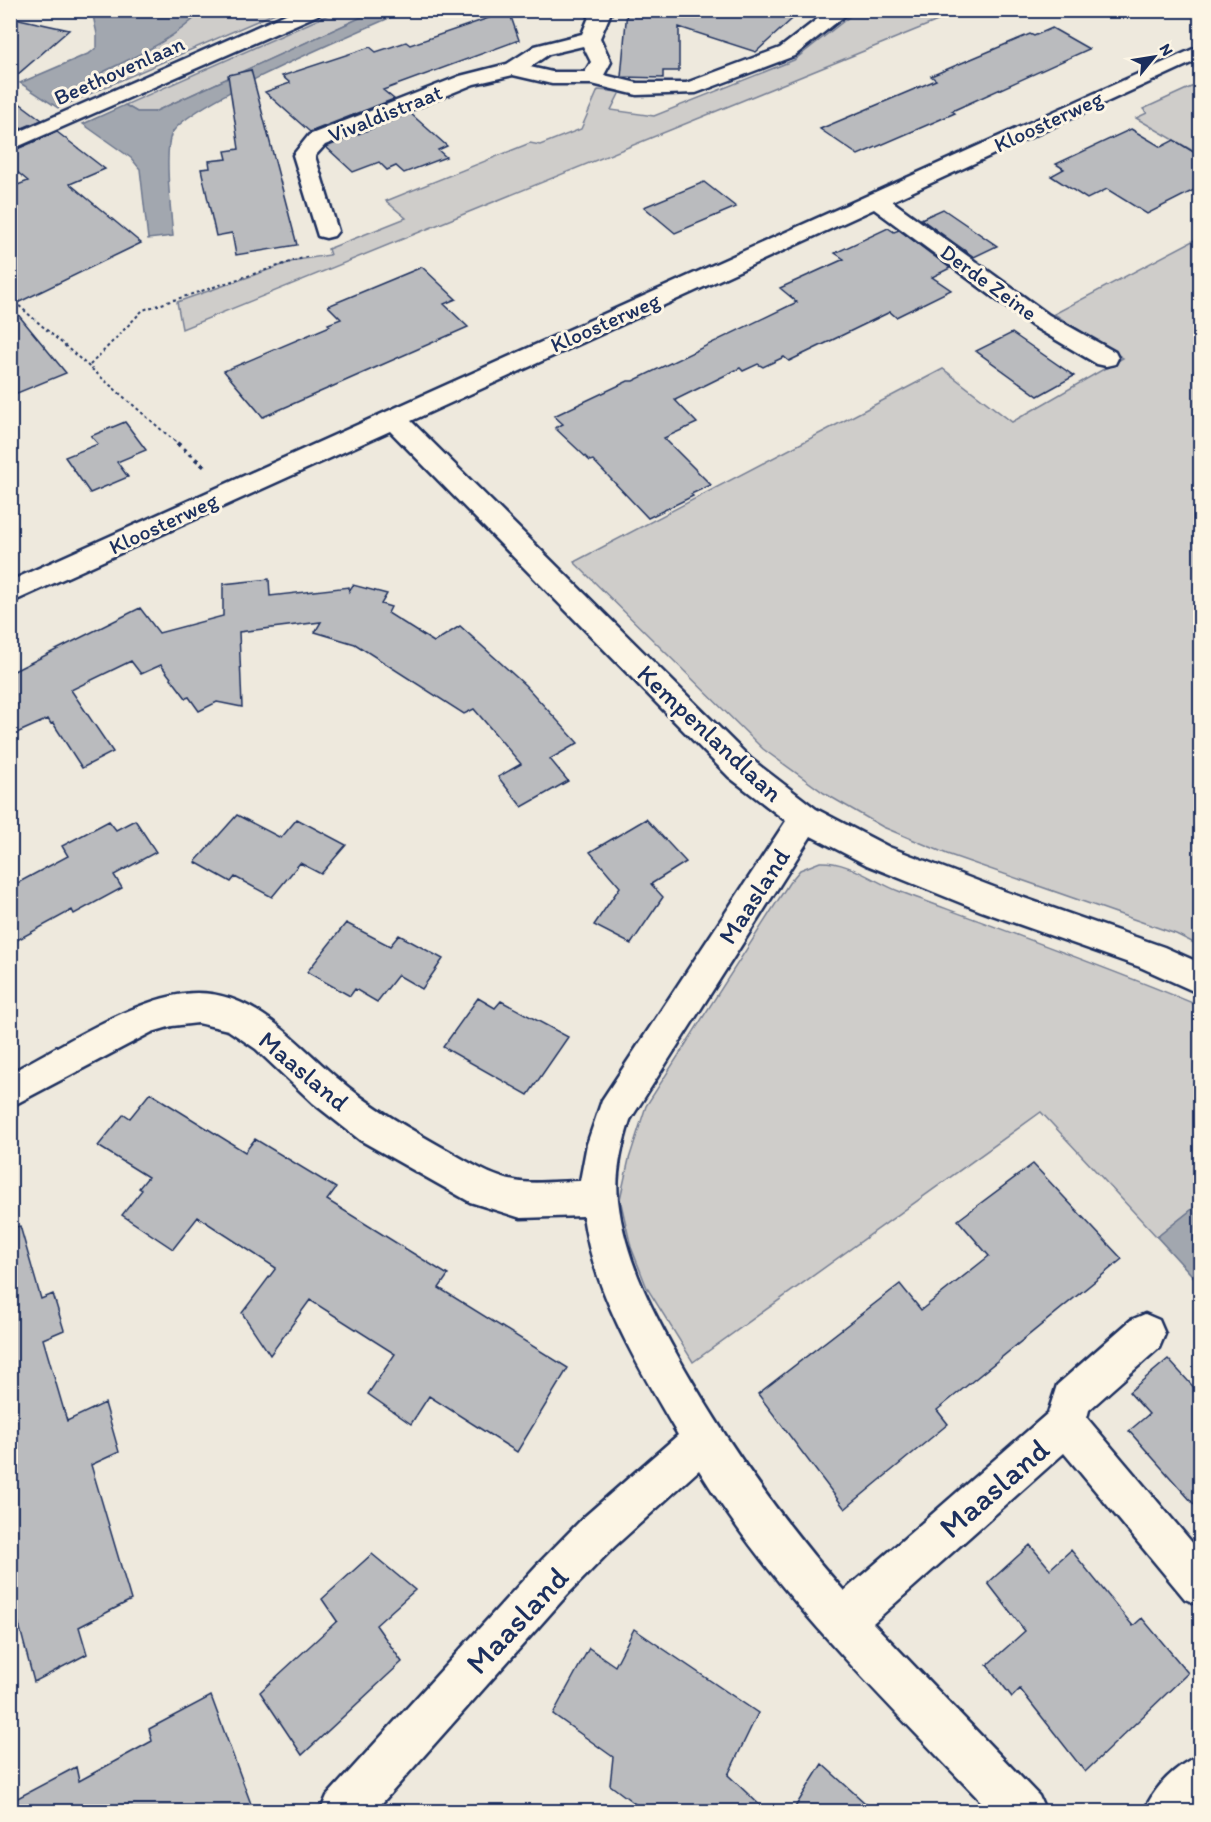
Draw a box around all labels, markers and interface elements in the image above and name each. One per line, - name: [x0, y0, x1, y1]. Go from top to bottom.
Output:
- north arrow: [1124, 27, 1184, 87]
- street label: Beethovenlaan: [50, 29, 189, 111]
- text: N: [1156, 40, 1177, 59]
- street label: Vivaldistraat: [324, 78, 446, 149]
- street label: Kloosterweg: [990, 84, 1108, 158]
- street label: Derde Zeine: [935, 238, 1042, 326]
- street label: Kloosterweg: [546, 286, 665, 359]
- street label: Kloosterweg: [105, 486, 223, 560]
- street label: Kempenlandlaan: [631, 658, 789, 809]
- street label: Maasland: [711, 841, 797, 950]
- street label: Maasland: [252, 1024, 356, 1118]
- street label: Maasland: [931, 1430, 1057, 1546]
- street label: Maasland: [458, 1558, 577, 1682]

